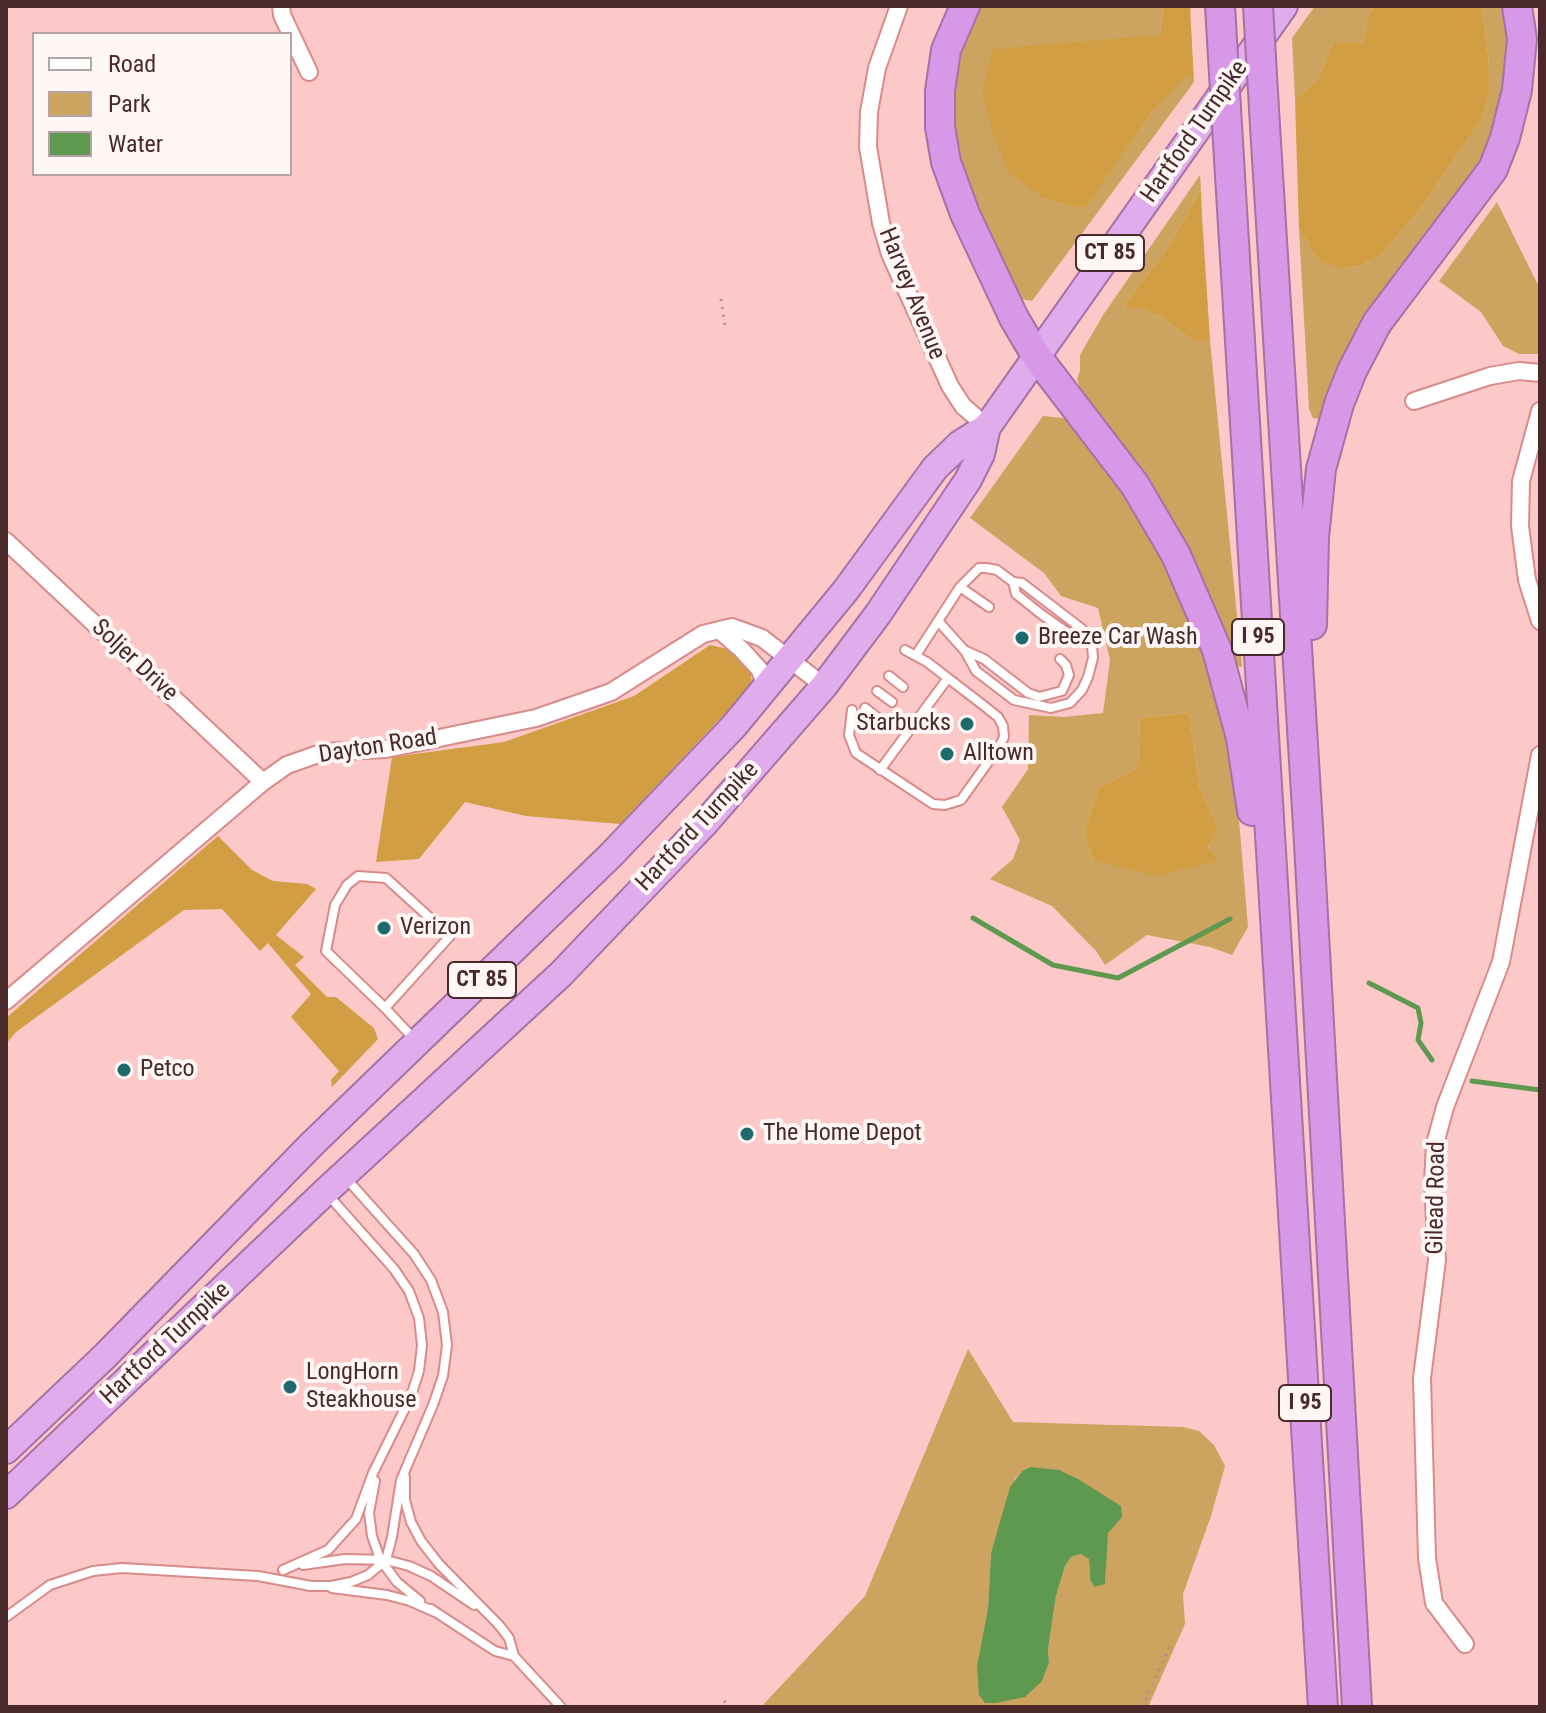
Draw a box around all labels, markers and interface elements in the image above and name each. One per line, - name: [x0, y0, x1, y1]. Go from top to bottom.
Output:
- legend: [32, 32, 292, 176]
- text: Road: [108, 50, 156, 78]
- street label: Hartford Turnpike: [1135, 55, 1255, 209]
- text: Park: [108, 90, 151, 118]
- text: Water: [108, 130, 163, 158]
- street label: Harvey Avenue: [871, 224, 951, 364]
- road number: CT 85: [1076, 235, 1144, 271]
- street label: Soljer Drive: [85, 614, 183, 708]
- road number: I 95: [1232, 619, 1284, 655]
- place label: Breeze Car Wash: [1038, 624, 1198, 652]
- marker: Breeze Car Wash: [1013, 629, 1031, 647]
- place label: Starbucks: [856, 710, 951, 738]
- marker: Starbucks: [958, 715, 976, 733]
- street label: Dayton Road: [317, 723, 439, 771]
- place label: Alltown: [963, 740, 1034, 768]
- marker: Alltown: [938, 745, 956, 763]
- street label: Hartford Turnpike: [631, 756, 765, 898]
- place label: Verizon: [400, 914, 471, 942]
- marker: Verizon: [375, 919, 393, 937]
- road number: CT 85: [448, 962, 516, 998]
- place label: Petco: [140, 1056, 195, 1084]
- marker: Petco: [115, 1061, 133, 1079]
- place label: The Home Depot: [763, 1120, 922, 1148]
- marker: The Home Depot: [738, 1125, 756, 1143]
- street label: Gilead Road: [1422, 1141, 1452, 1255]
- street label: Hartford Turnpike: [95, 1277, 237, 1411]
- place label: LongHorn Steakhouse: [306, 1359, 417, 1415]
- marker: LongHorn Steakhouse: [281, 1378, 299, 1396]
- road number: I 95: [1279, 1385, 1331, 1421]

